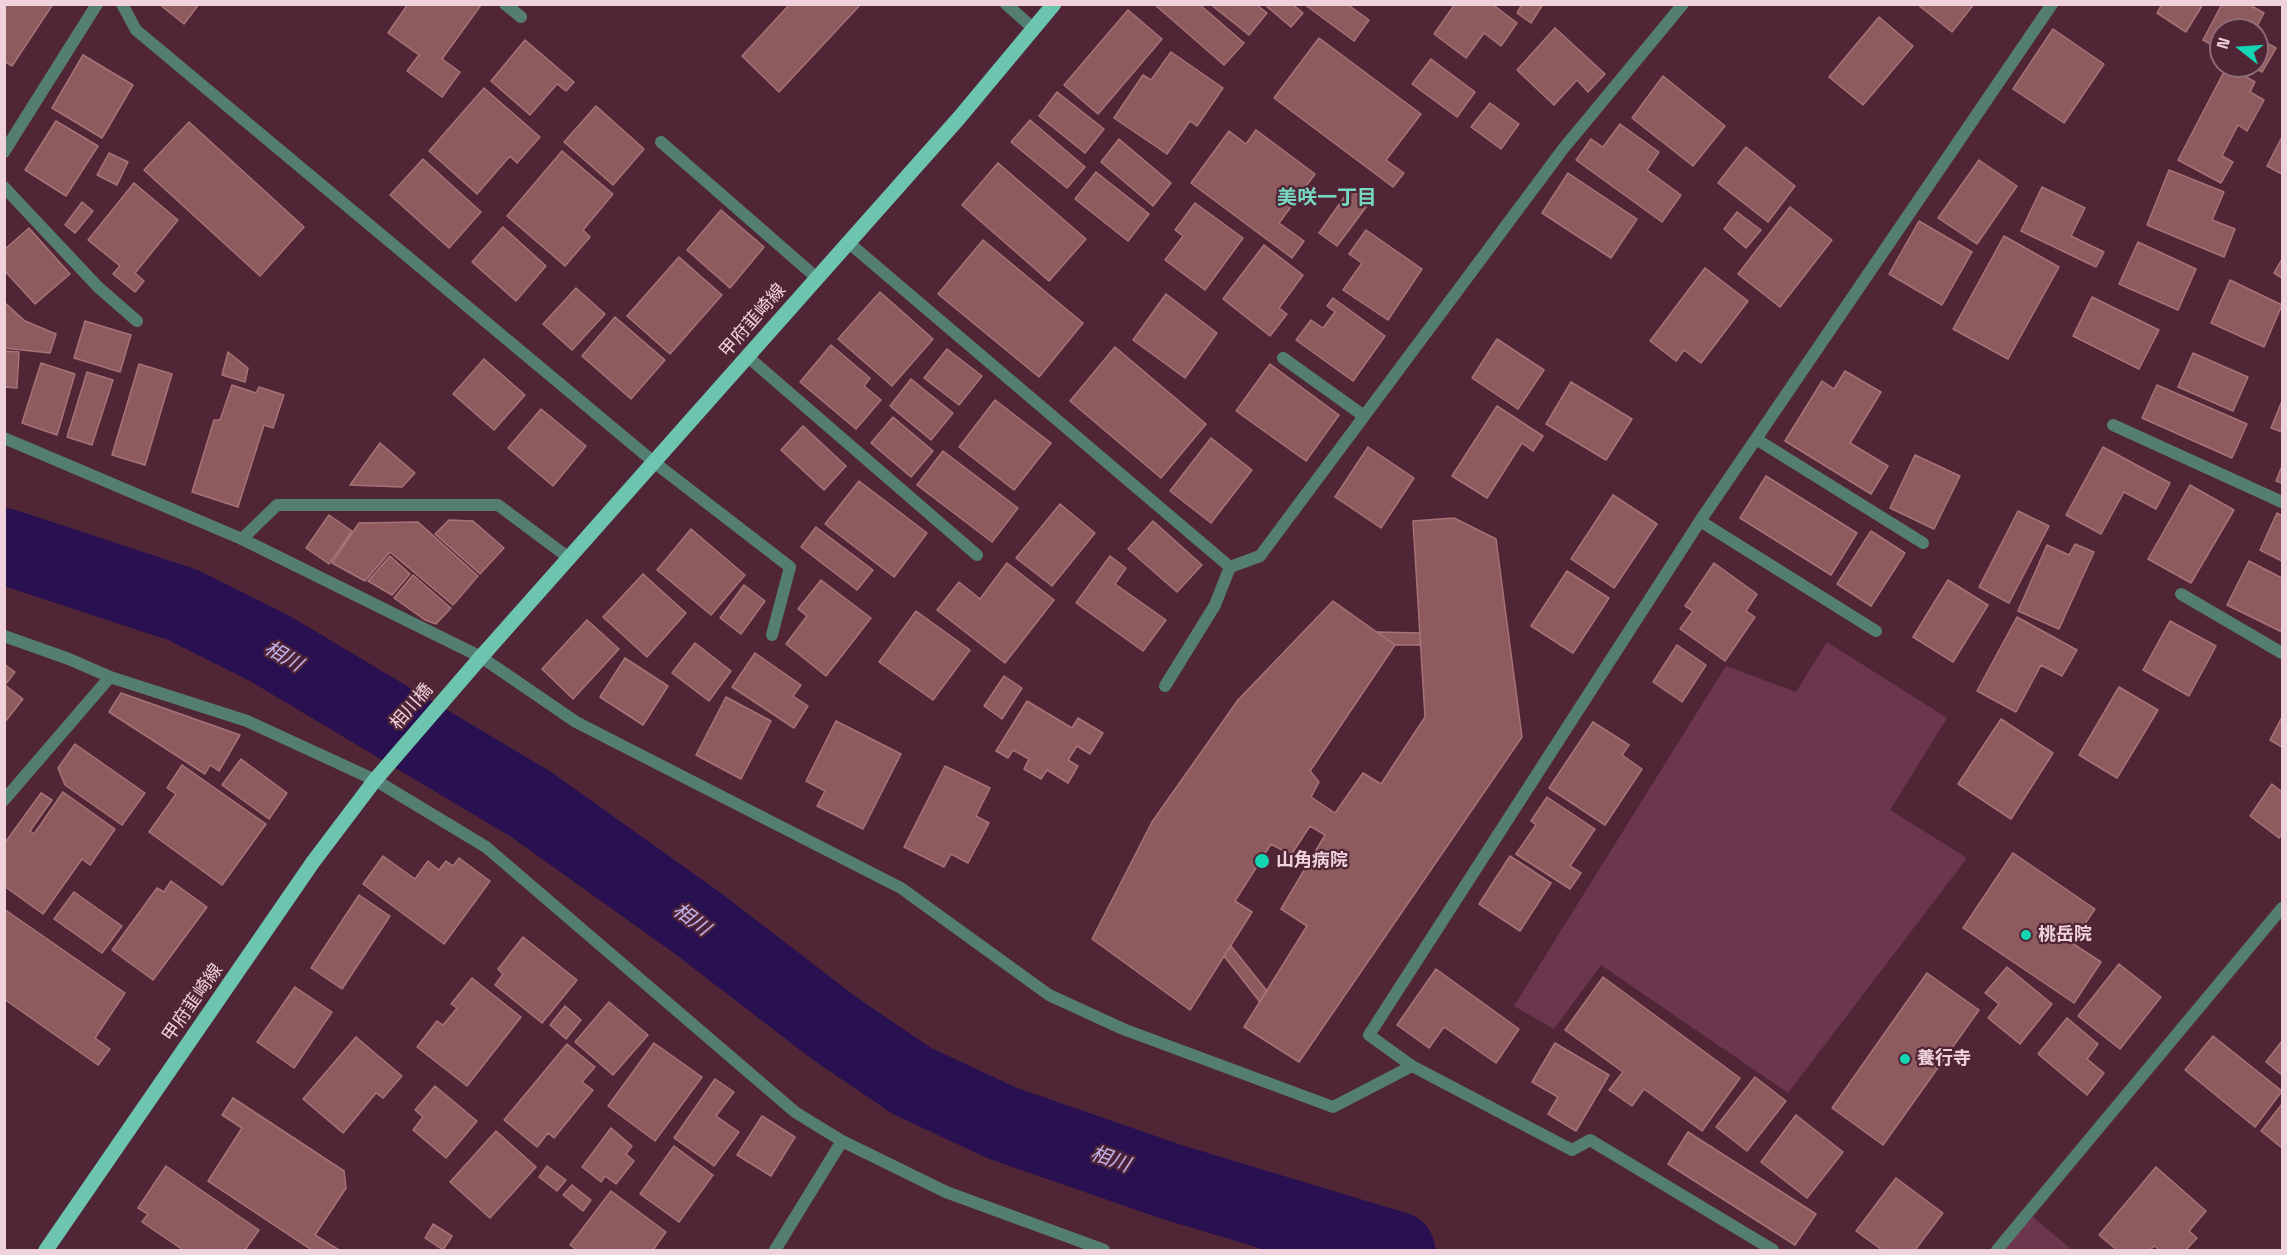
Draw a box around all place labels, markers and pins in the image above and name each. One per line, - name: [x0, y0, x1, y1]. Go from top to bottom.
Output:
- place label: 山角病院: [1276, 850, 1348, 872]
- marker: 山角病院: [1253, 852, 1271, 870]
- place label: 桃岳院: [2038, 924, 2092, 946]
- marker: 桃岳院: [2019, 928, 2033, 942]
- place label: 養行寺: [1917, 1048, 1971, 1070]
- marker: 養行寺: [1898, 1052, 1912, 1066]

